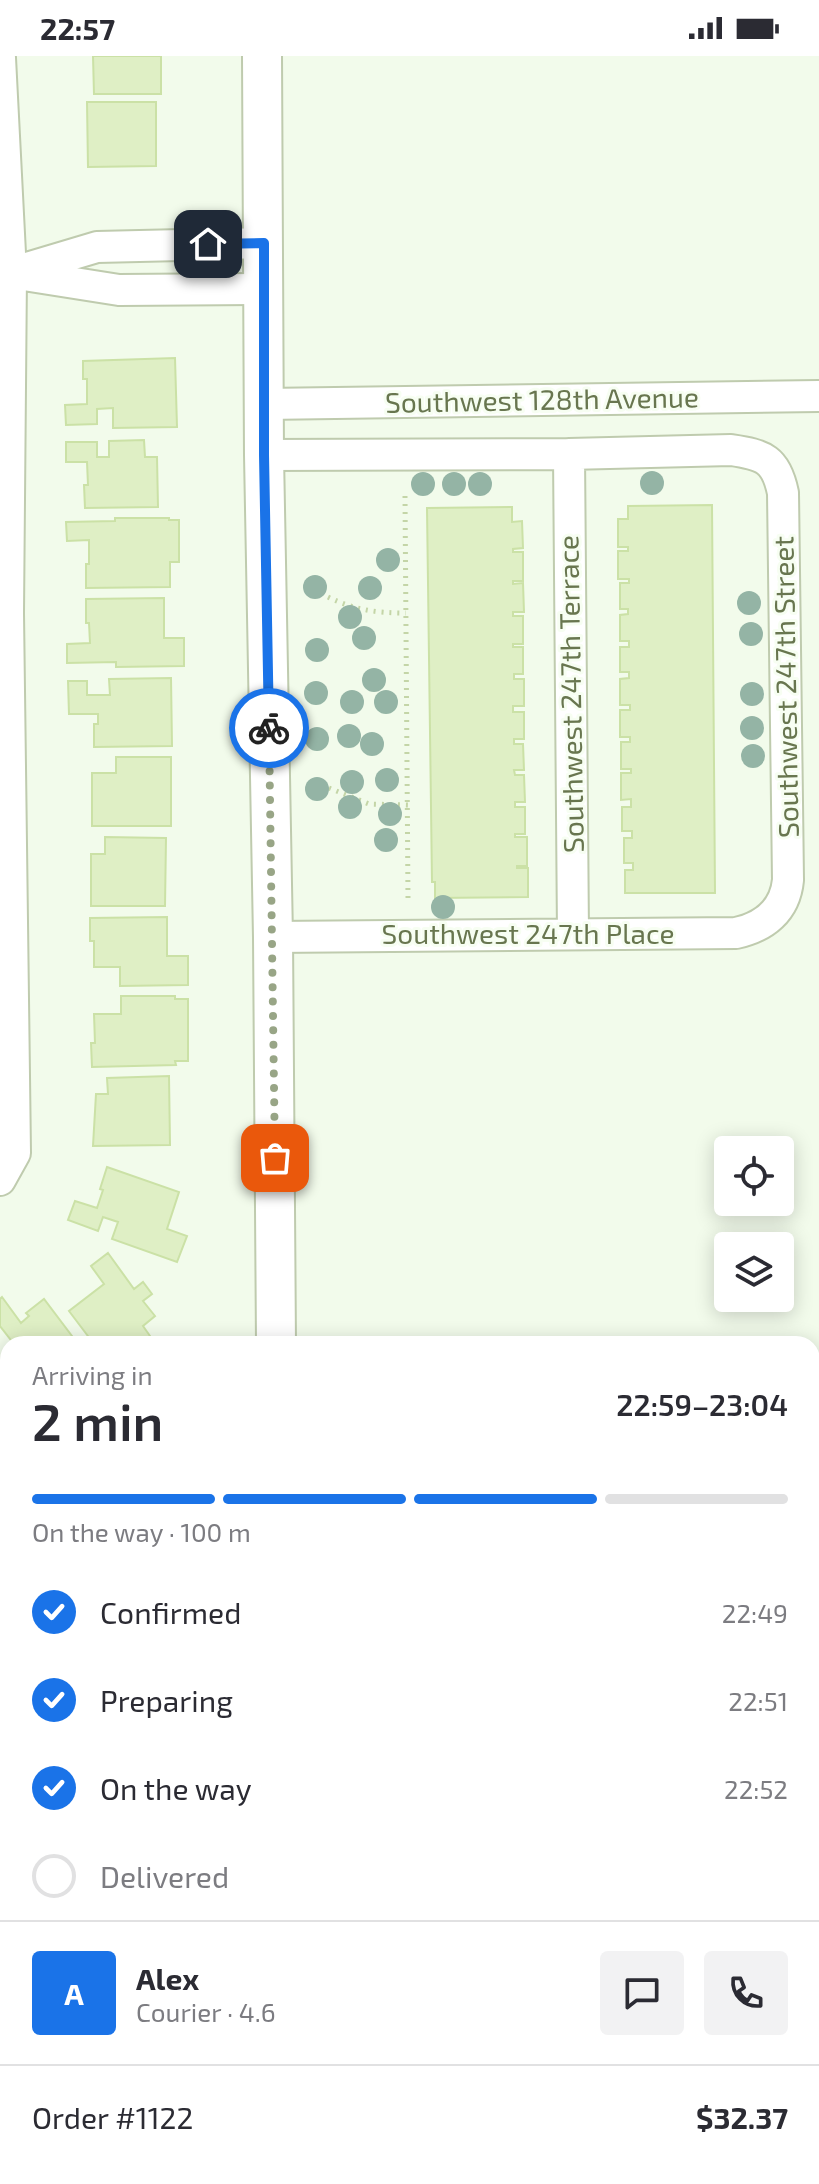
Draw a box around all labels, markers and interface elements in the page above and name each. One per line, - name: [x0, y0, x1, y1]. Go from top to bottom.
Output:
- text: 22:57: [40, 10, 115, 46]
- pin: [174, 210, 242, 278]
- icon: home: [186, 222, 230, 266]
- street label: Southwest 128th Avenue: [385, 379, 699, 419]
- street label: Southwest 247th Terrace: [550, 535, 590, 853]
- street label: Southwest 247th Street: [765, 536, 805, 838]
- courier: [229, 688, 309, 768]
- icon: bike: [247, 706, 291, 750]
- street label: Southwest 247th Place: [382, 916, 674, 950]
- pin: [241, 1124, 309, 1192]
- icon: bag: [253, 1136, 297, 1180]
- map controls: [714, 1136, 794, 1312]
- button: locate: [714, 1136, 794, 1216]
- button: layers: [714, 1232, 794, 1312]
- text: Arriving in: [32, 1359, 153, 1390]
- text: 22:59–23:04: [616, 1386, 788, 1422]
- text: 2 min: [32, 1389, 163, 1451]
- text: On the way · 100 m: [32, 1516, 251, 1547]
- icon: check: [32, 1590, 76, 1634]
- text: Confirmed: [100, 1594, 241, 1630]
- text: 22:49: [722, 1597, 788, 1628]
- icon: check: [32, 1678, 76, 1722]
- text: Preparing: [100, 1682, 233, 1718]
- text: 22:51: [728, 1685, 788, 1716]
- icon: check: [32, 1766, 76, 1810]
- text: On the way: [100, 1770, 252, 1806]
- text: 22:52: [724, 1773, 788, 1804]
- text: Delivered: [100, 1858, 229, 1894]
- button: chat: [600, 1951, 684, 2035]
- button: phone: [704, 1951, 788, 2035]
- text: Alex: [136, 1960, 199, 1996]
- text: A: [64, 1975, 84, 2011]
- text: Courier · 4.6: [136, 1996, 276, 2027]
- text: Order #1122: [32, 2099, 193, 2135]
- text: $32.37: [696, 2099, 788, 2135]

